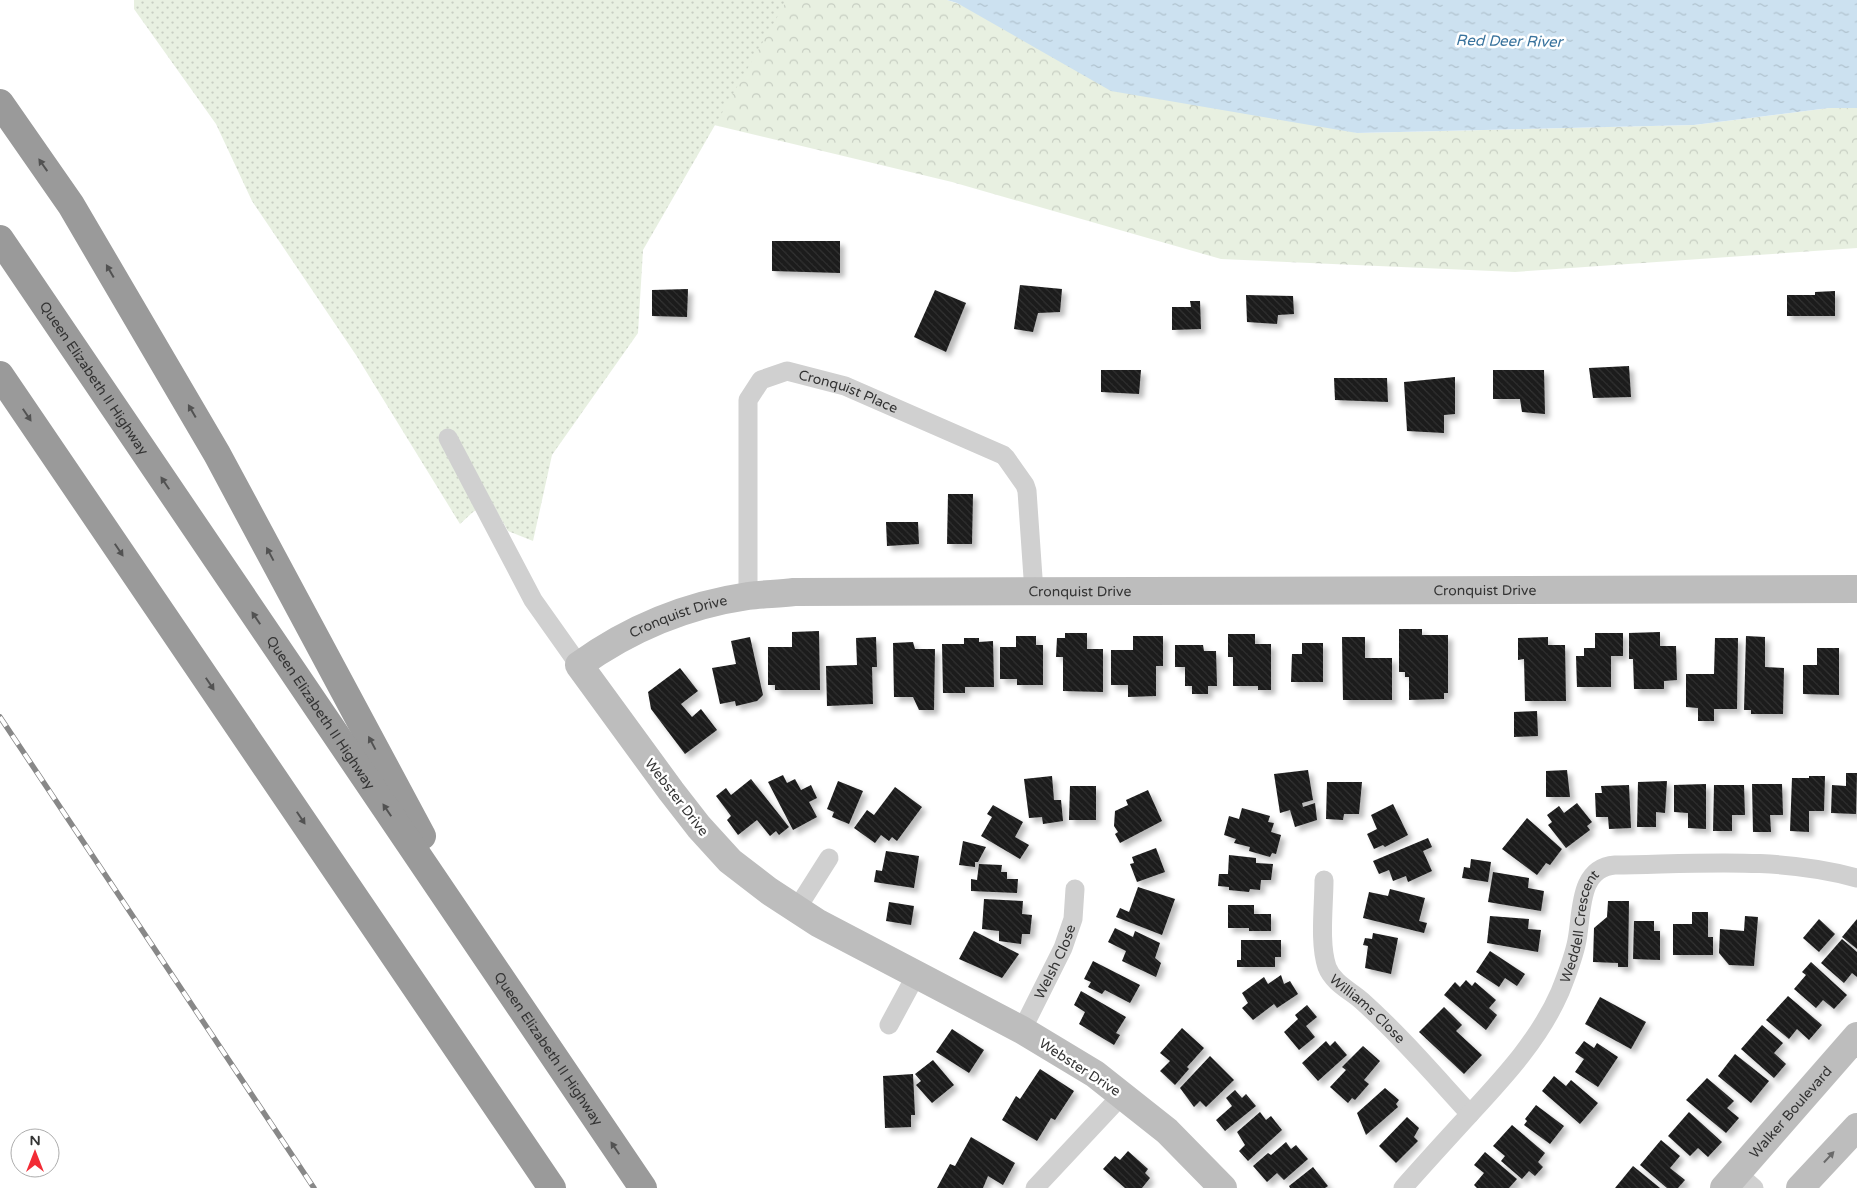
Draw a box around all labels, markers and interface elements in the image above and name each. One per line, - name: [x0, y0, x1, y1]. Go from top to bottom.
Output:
- water label: Red Deer River: [1456, 31, 1565, 51]
- one-way arrow: [38, 159, 48, 172]
- one-way arrow: [105, 265, 114, 278]
- street label: Queen Elizabeth II Highway: [36, 298, 152, 459]
- street label: Cronquist Place: [797, 366, 900, 417]
- one-way arrow: [187, 405, 196, 418]
- one-way arrow: [22, 408, 32, 422]
- one-way arrow: [160, 476, 170, 490]
- one-way arrow: [114, 543, 124, 556]
- one-way arrow: [266, 547, 275, 560]
- street label: Cronquist Drive: [1433, 582, 1536, 599]
- street label: Cronquist Drive: [1028, 583, 1131, 600]
- street label: Cronquist Drive: [626, 592, 729, 642]
- one-way arrow: [251, 611, 261, 625]
- street label: Queen Elizabeth II Highway: [262, 633, 379, 793]
- one-way arrow: [205, 677, 215, 691]
- one-way arrow: [368, 736, 377, 750]
- street label: Webster Drive: [641, 755, 712, 839]
- one-way arrow: [382, 804, 391, 817]
- one-way arrow: [296, 812, 306, 825]
- street label: Weddell Crescent: [1556, 866, 1603, 985]
- street label: Welsh Close: [1031, 922, 1080, 1002]
- street label: Queen Elizabeth II Highway: [490, 969, 607, 1129]
- street label: Williams Close: [1326, 971, 1409, 1047]
- street label: Webster Drive: [1036, 1035, 1124, 1100]
- street label: Walker Boulevard: [1746, 1063, 1836, 1162]
- north arrow: [10, 1128, 60, 1178]
- text: N: [29, 1132, 41, 1149]
- one-way arrow: [610, 1141, 620, 1154]
- one-way arrow: [1823, 1152, 1835, 1164]

